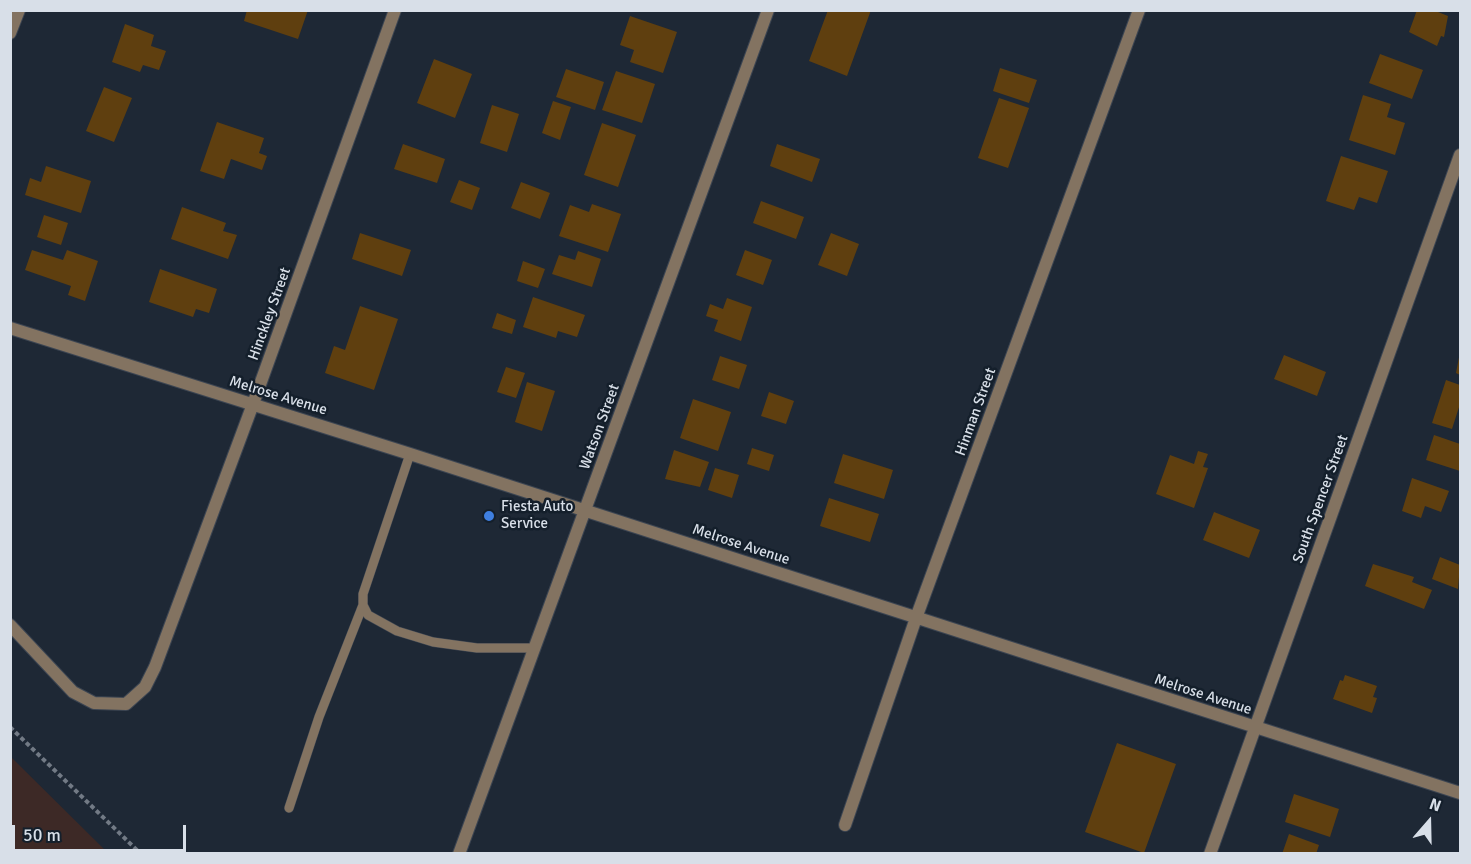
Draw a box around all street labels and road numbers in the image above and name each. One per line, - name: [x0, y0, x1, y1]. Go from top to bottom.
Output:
- street label: Hinckley Street: [245, 265, 295, 363]
- street label: Hinman Street: [952, 365, 1000, 459]
- street label: Melrose Avenue: [227, 373, 329, 419]
- street label: Watson Street: [576, 382, 624, 472]
- street label: South Spencer Street: [1289, 432, 1353, 566]
- street label: Melrose Avenue: [690, 521, 792, 569]
- street label: Melrose Avenue: [1152, 671, 1254, 719]

